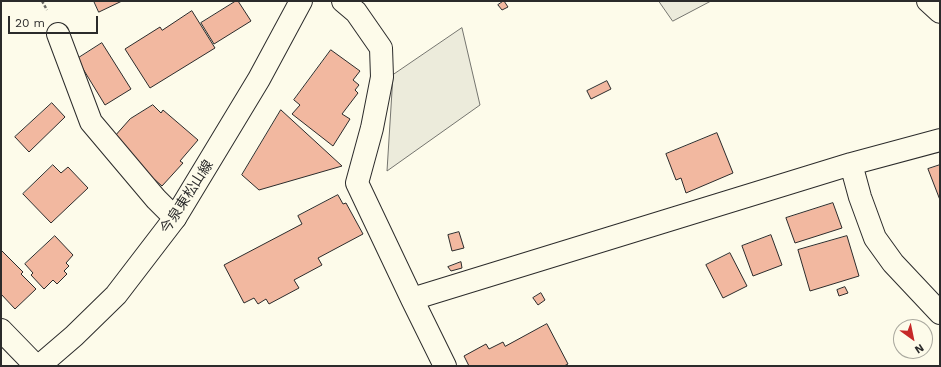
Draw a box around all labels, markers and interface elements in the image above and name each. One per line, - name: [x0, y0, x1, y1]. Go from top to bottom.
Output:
- scale bar: [10, 8, 100, 34]
- text: 20 m: [15, 16, 45, 30]
- street label: 今泉東松山線: [157, 157, 217, 237]
- north arrow: [893, 319, 933, 359]
- text: N: [912, 341, 926, 356]

